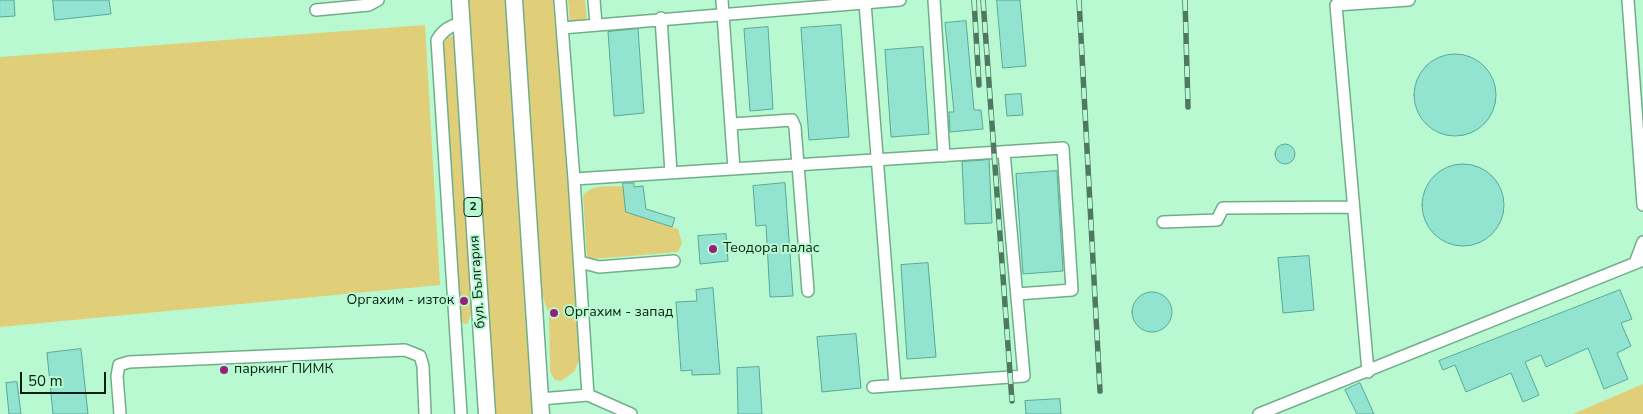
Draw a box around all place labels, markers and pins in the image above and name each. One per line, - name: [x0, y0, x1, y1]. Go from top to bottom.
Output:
- place label: Теодора палас: [723, 241, 819, 257]
- marker: Теодора палас: [707, 243, 719, 255]
- place label: Оргахим - изток: [347, 293, 454, 309]
- marker: Оргахим - изток: [458, 295, 470, 307]
- place label: Оргахим - запад: [564, 305, 673, 321]
- marker: Оргахим - запад: [548, 307, 560, 319]
- place label: паркинг ПИМК: [234, 362, 333, 378]
- marker: паркинг ПИМК: [218, 364, 230, 376]

